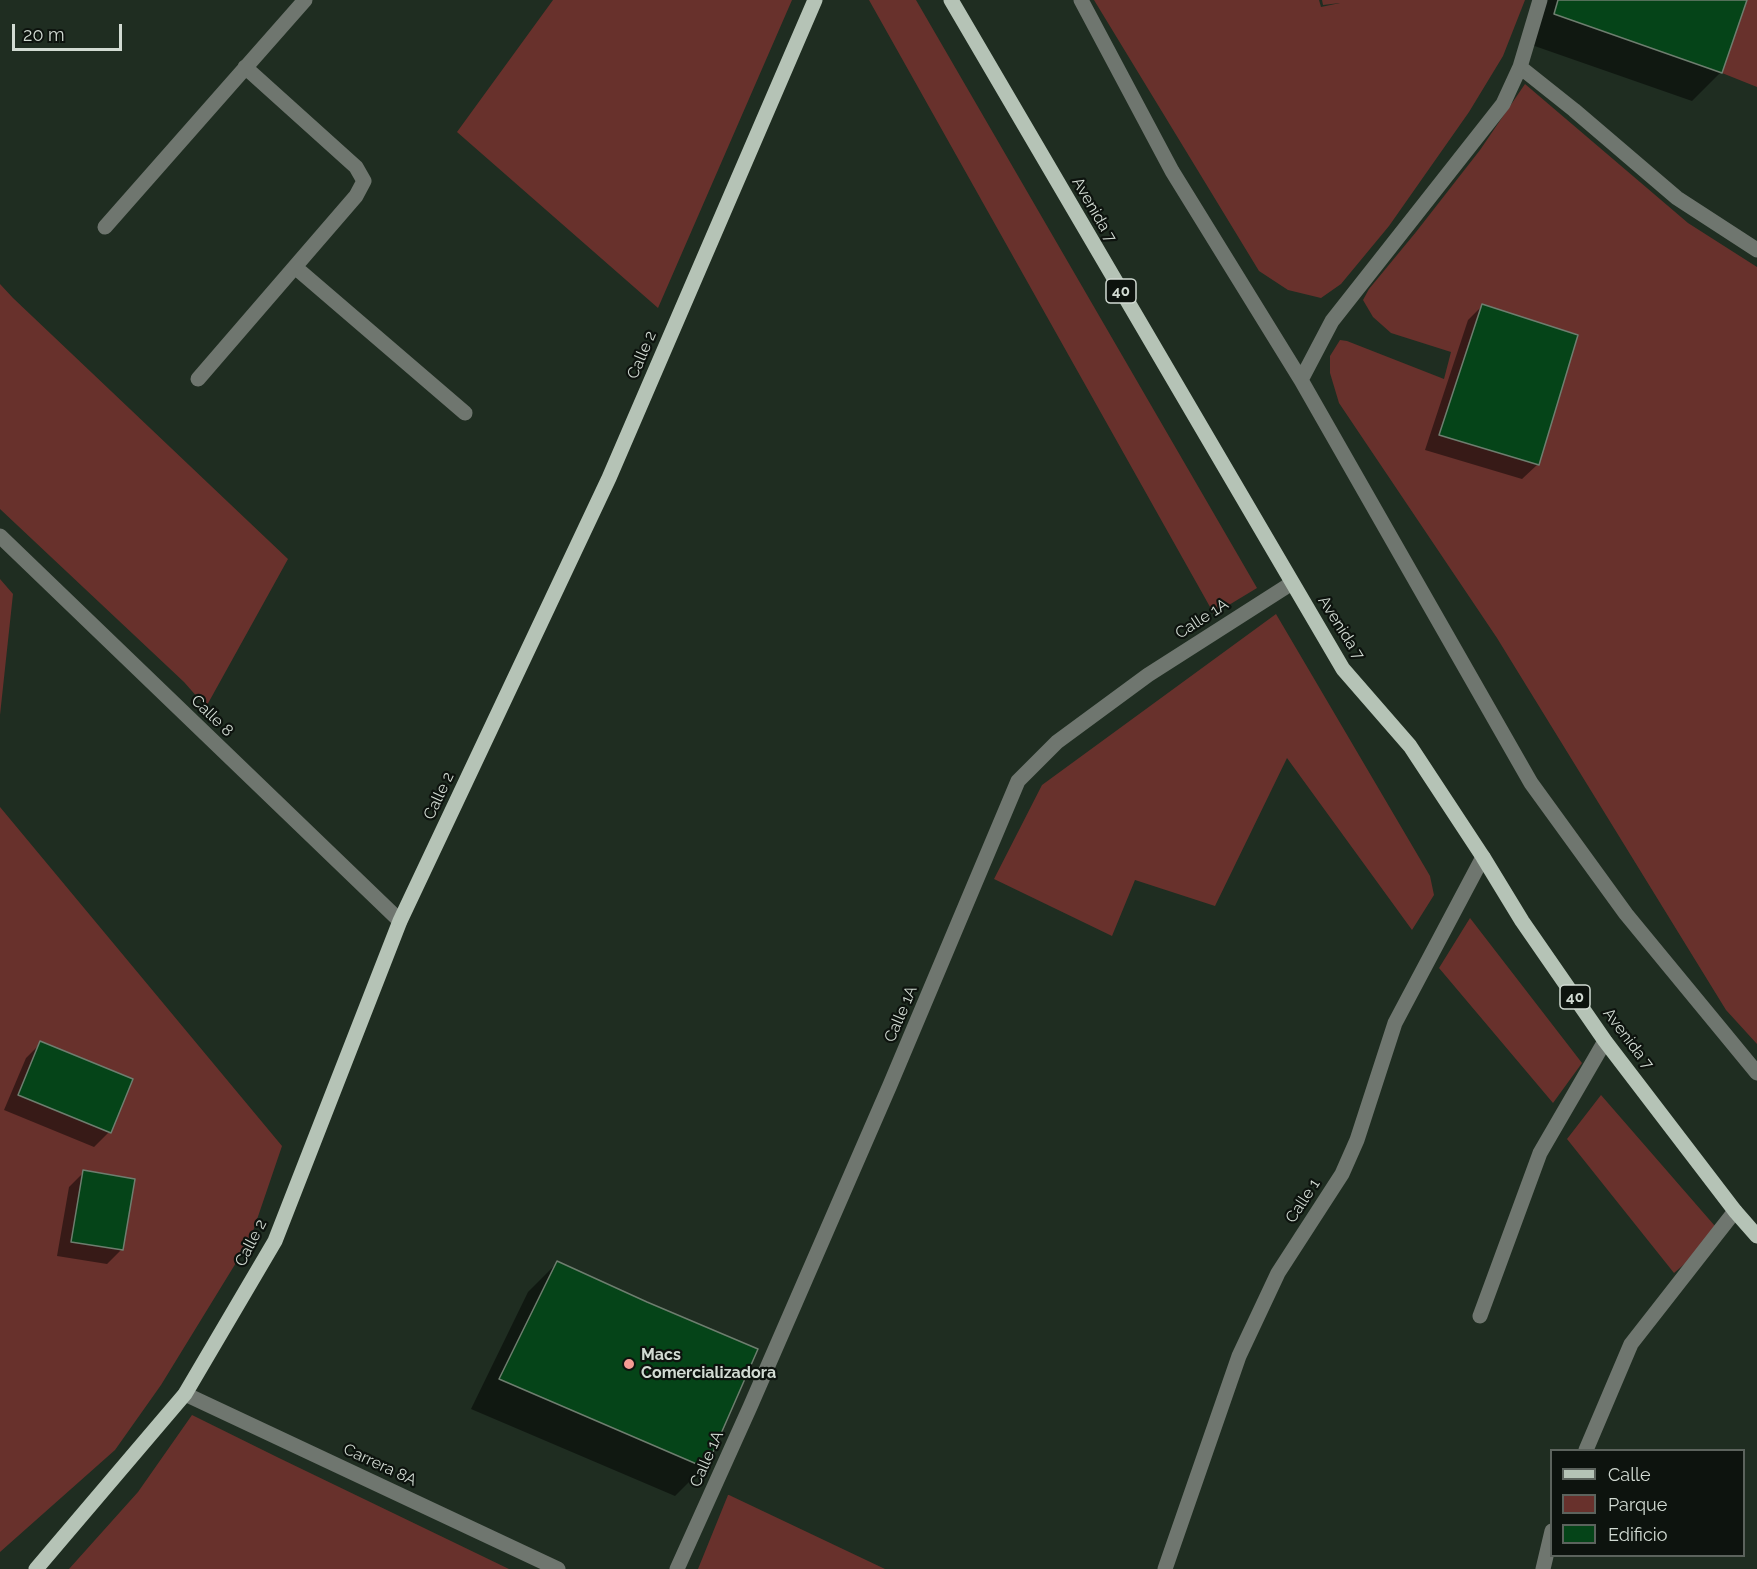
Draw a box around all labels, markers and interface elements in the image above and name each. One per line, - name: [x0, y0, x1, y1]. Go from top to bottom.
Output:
- scale bar: [15, 12, 124, 50]
- text: 20 m: [23, 24, 65, 45]
- street label: Avenida 7: [1068, 174, 1120, 246]
- road number: 40: [1106, 279, 1136, 303]
- street label: Calle 2: [623, 328, 661, 382]
- street label: Avenida 7: [1314, 592, 1368, 664]
- street label: Calle 1A: [1172, 595, 1232, 643]
- street label: Calle 8: [187, 691, 237, 741]
- street label: Calle 2: [420, 769, 458, 823]
- street label: Calle 1A: [881, 983, 921, 1045]
- road number: 40: [1560, 985, 1590, 1009]
- street label: Avenida 7: [1599, 1004, 1657, 1074]
- street label: Calle 1: [1282, 1175, 1324, 1227]
- street label: Calle 2: [231, 1216, 271, 1270]
- place label: Macs Comercializadora: [641, 1345, 776, 1383]
- marker: Macs Comercializadora: [622, 1357, 636, 1371]
- street label: Calle 1A: [686, 1428, 728, 1490]
- street label: Carrera 8A: [340, 1440, 420, 1490]
- legend: [1550, 1449, 1745, 1557]
- text: Calle: [1608, 1464, 1651, 1485]
- text: Parque: [1608, 1494, 1667, 1515]
- text: Edificio: [1608, 1524, 1667, 1545]

